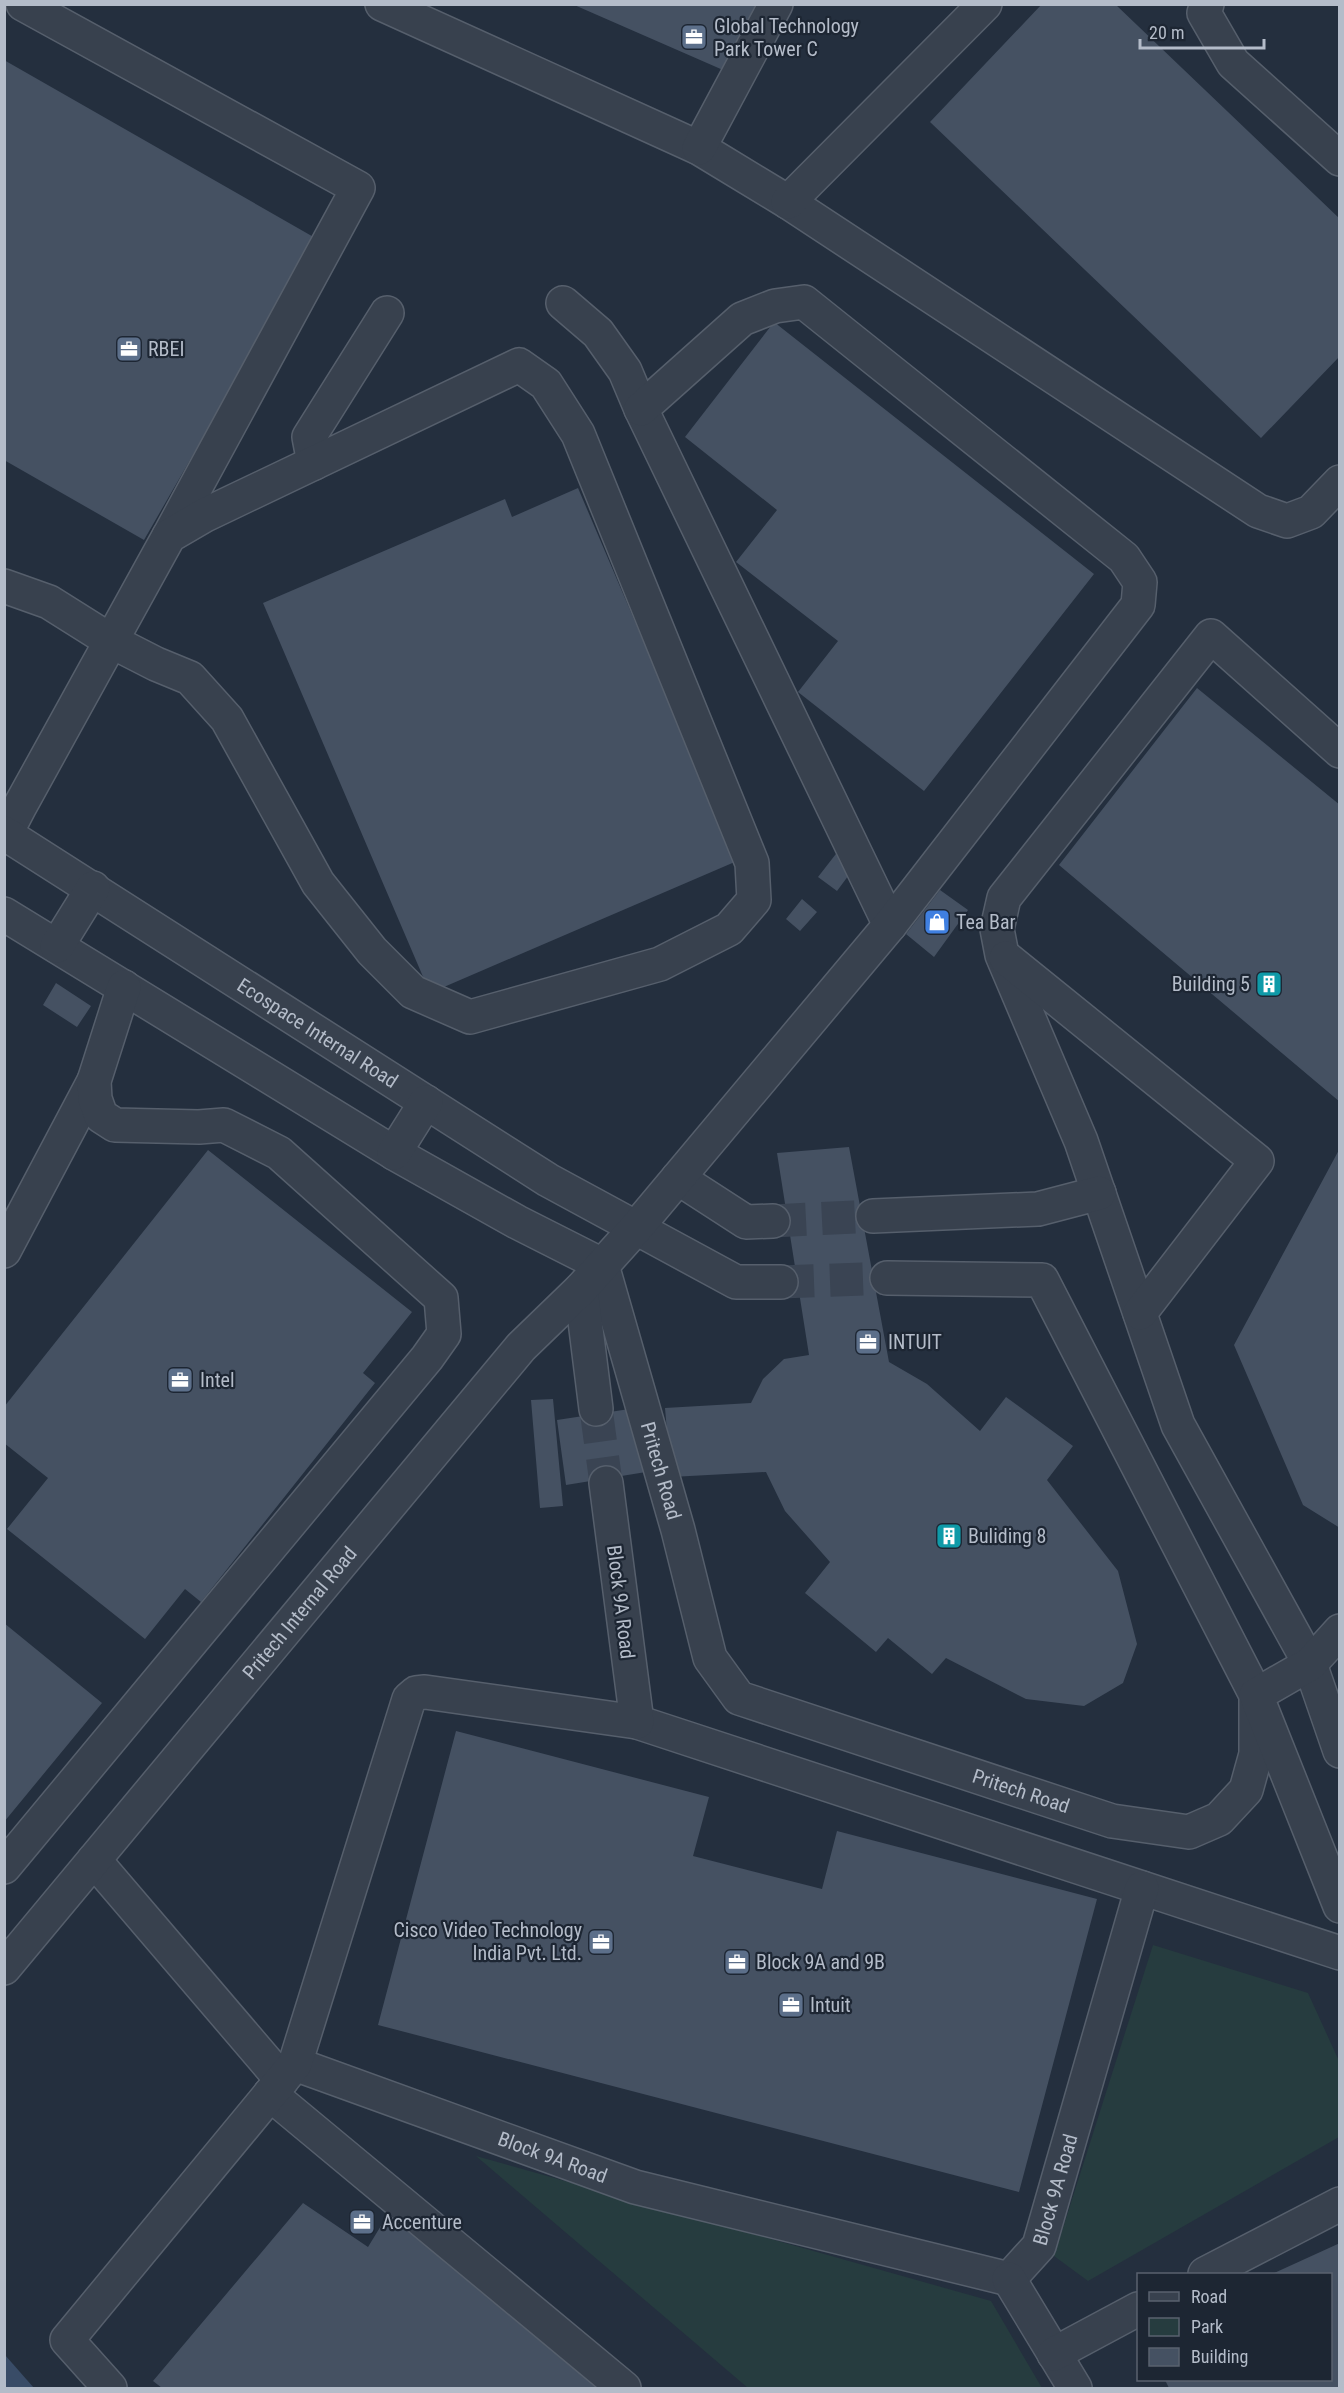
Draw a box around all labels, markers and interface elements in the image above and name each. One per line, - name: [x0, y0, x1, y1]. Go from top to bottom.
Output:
- scale bar: [1140, 12, 1264, 50]
- place label: Global Technology Park Tower C: [714, 14, 859, 61]
- office icon: Global Technology Park Tower C: [679, 22, 709, 52]
- text: 20 m: [1149, 22, 1184, 43]
- office icon: RBEI: [114, 334, 144, 364]
- place label: RBEI: [148, 337, 184, 361]
- shop icon: Tea Bar: [922, 907, 952, 937]
- place label: Tea Bar: [956, 910, 1016, 934]
- building icon: Building 5: [1254, 969, 1284, 999]
- place label: Building 5: [1172, 972, 1250, 996]
- street label: Ecospace Internal Road: [233, 973, 402, 1093]
- office icon: INTUIT: [853, 1327, 883, 1357]
- place label: INTUIT: [888, 1330, 942, 1354]
- office icon: Intel: [165, 1365, 195, 1395]
- place label: Intel: [200, 1368, 235, 1392]
- street label: Pritech Road: [636, 1419, 686, 1522]
- building icon: Buliding 8: [934, 1521, 964, 1551]
- place label: Buliding 8: [968, 1524, 1046, 1548]
- street label: Pritech Internal Road: [237, 1542, 362, 1684]
- street label: Block 9A Road: [602, 1544, 640, 1660]
- street label: Pritech Road: [969, 1764, 1073, 1818]
- place label: Cisco Video Technology India Pvt. Ltd.: [393, 1918, 582, 1965]
- office icon: Cisco Video Technology India Pvt. Ltd.: [586, 1927, 616, 1957]
- office icon: Block 9A and 9B: [722, 1947, 752, 1977]
- place label: Block 9A and 9B: [756, 1950, 885, 1974]
- office icon: Intuit: [776, 1990, 806, 2020]
- place label: Intuit: [810, 1993, 851, 2017]
- street label: Block 9A Road: [495, 2126, 611, 2188]
- street label: Block 9A Road: [1028, 2131, 1083, 2248]
- office icon: Accenture: [347, 2207, 377, 2237]
- place label: Accenture: [382, 2210, 462, 2234]
- legend: [1137, 2273, 1332, 2381]
- text: Road: [1191, 2286, 1227, 2307]
- text: Park: [1191, 2316, 1223, 2337]
- text: Building: [1191, 2346, 1248, 2367]

